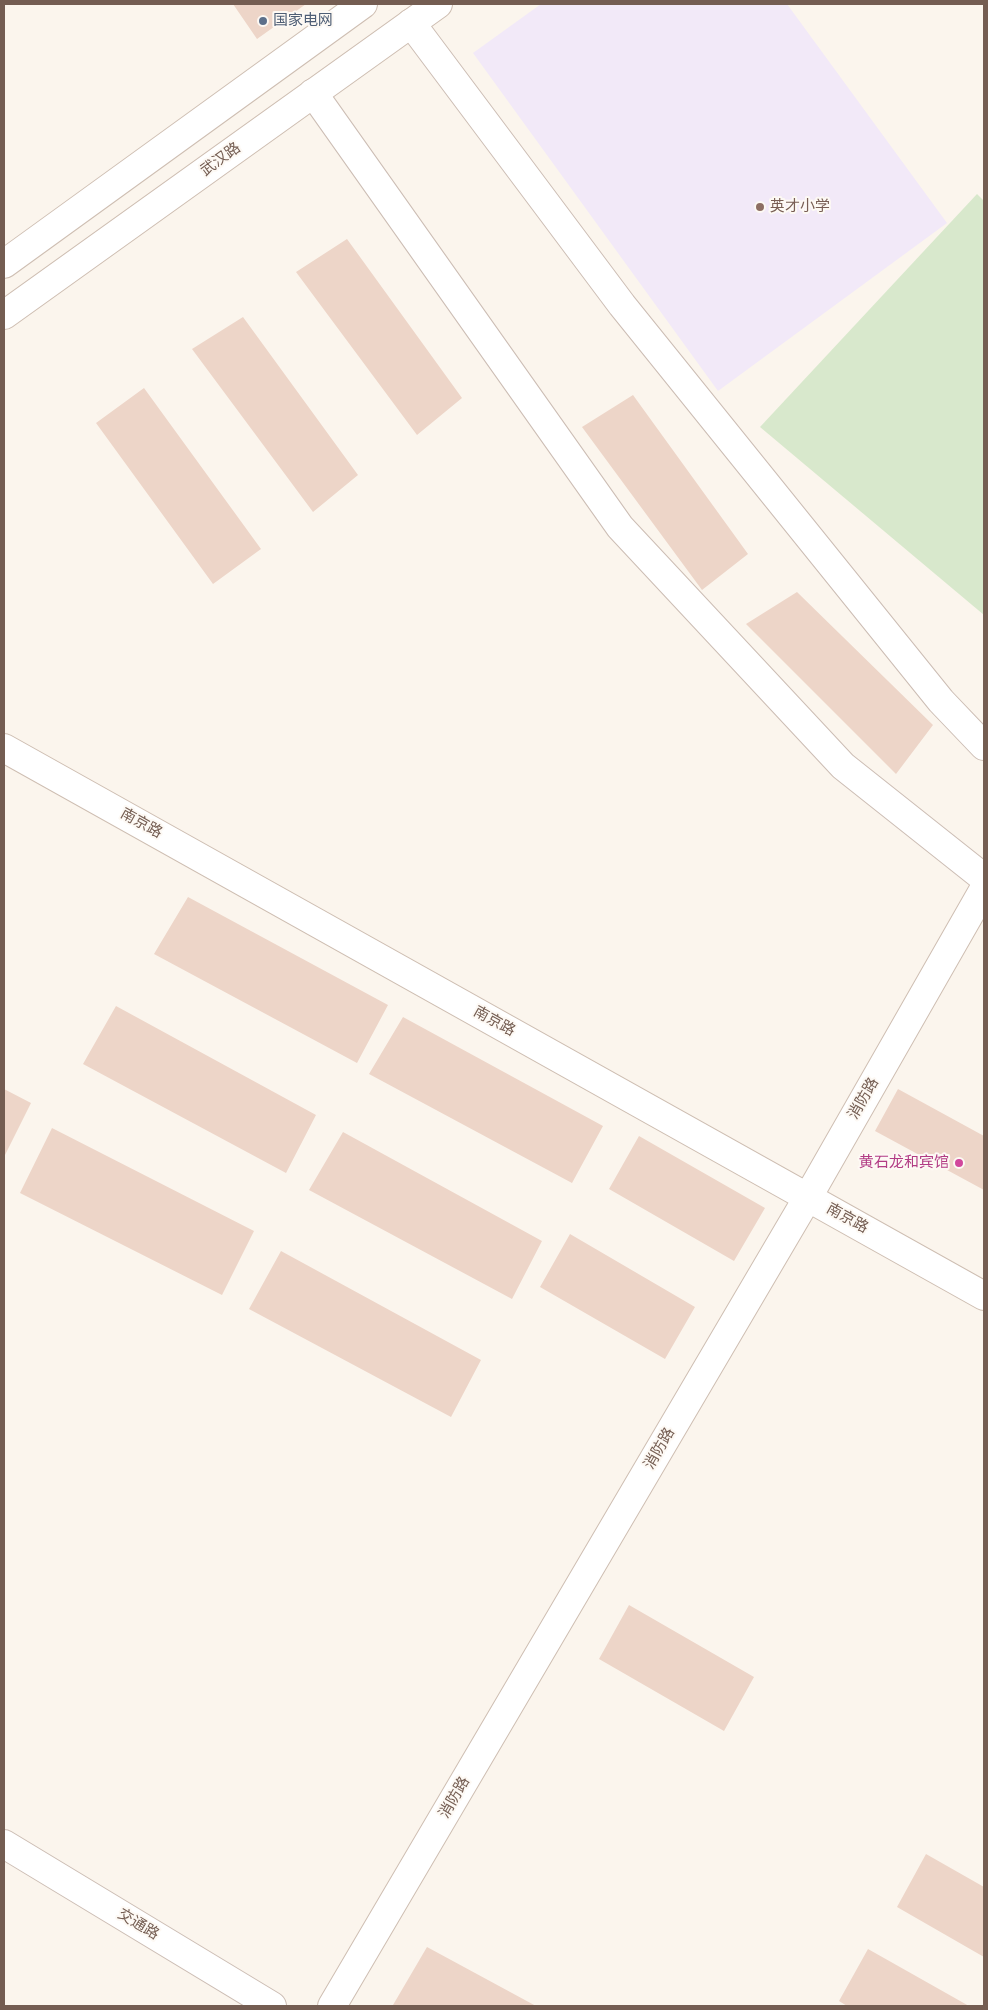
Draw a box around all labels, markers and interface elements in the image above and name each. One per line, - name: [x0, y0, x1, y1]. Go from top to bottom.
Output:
- place label: 国家电网: [273, 12, 333, 30]
- marker: 国家电网: [257, 15, 269, 27]
- street label: 武汉路: [198, 139, 244, 181]
- place label: 英才小学: [770, 198, 830, 216]
- marker: 英才小学: [754, 201, 766, 213]
- street label: 南京路: [117, 805, 165, 843]
- street label: 南京路: [470, 1003, 518, 1041]
- street label: 消防路: [845, 1075, 883, 1123]
- place label: 黄石龙和宾馆: [859, 1154, 949, 1172]
- marker: 黄石龙和宾馆: [953, 1157, 965, 1169]
- street label: 南京路: [823, 1200, 871, 1238]
- street label: 消防路: [641, 1425, 679, 1473]
- street label: 消防路: [436, 1774, 474, 1822]
- street label: 交通路: [114, 1906, 162, 1944]

